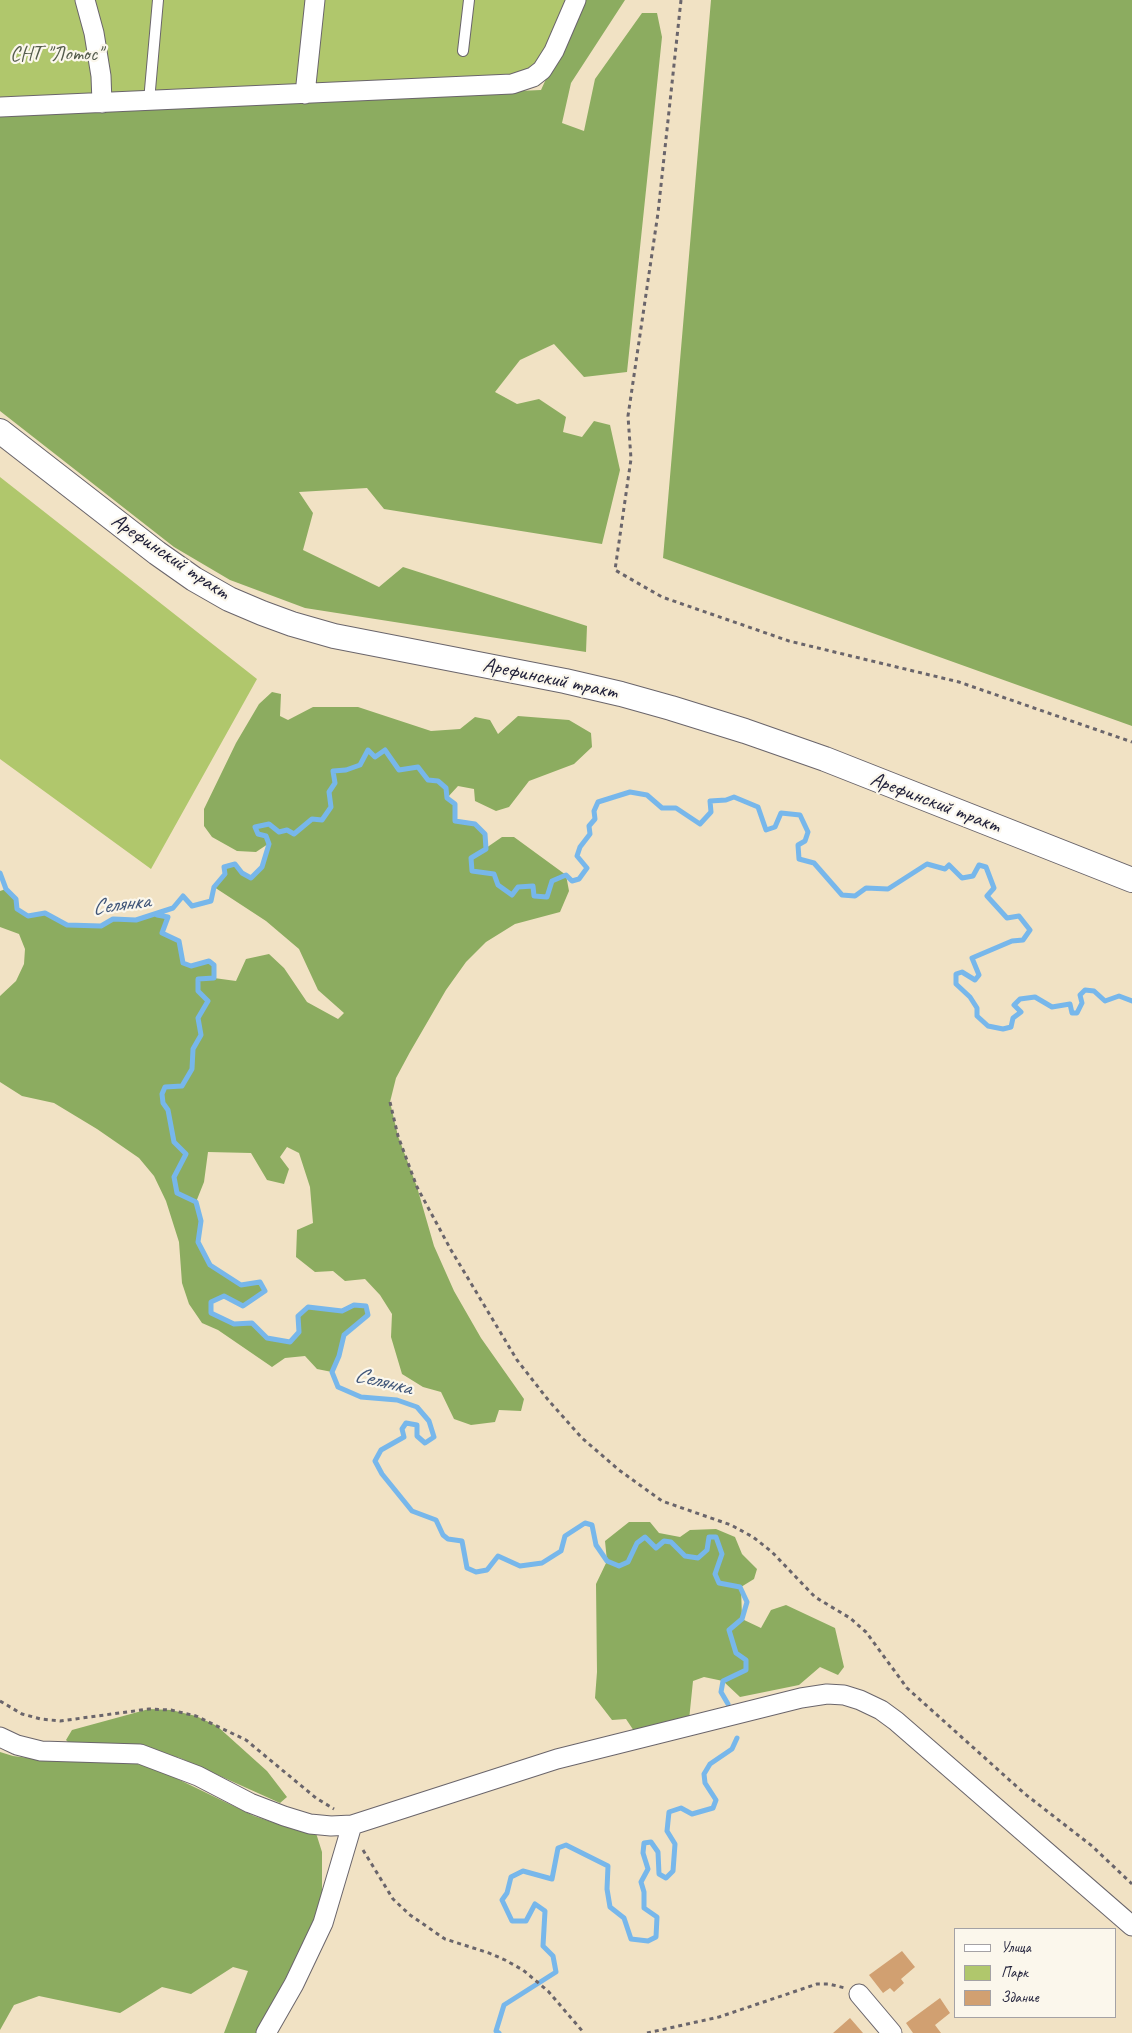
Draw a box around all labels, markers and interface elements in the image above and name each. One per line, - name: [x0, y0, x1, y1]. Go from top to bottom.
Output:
- park label: СНТ "Лотос": [10, 41, 102, 67]
- street label: Арефинский тракт: [106, 508, 234, 606]
- street label: Арефинский тракт: [480, 652, 620, 706]
- street label: Арефинский тракт: [867, 767, 1003, 839]
- water label: Селянка: [91, 888, 151, 922]
- water label: Селянка: [352, 1362, 414, 1402]
- legend: [954, 1928, 1117, 2018]
- text: Улица: [1001, 1938, 1031, 1957]
- text: Парк: [1001, 1963, 1028, 1982]
- text: Здание: [1001, 1988, 1039, 2007]

